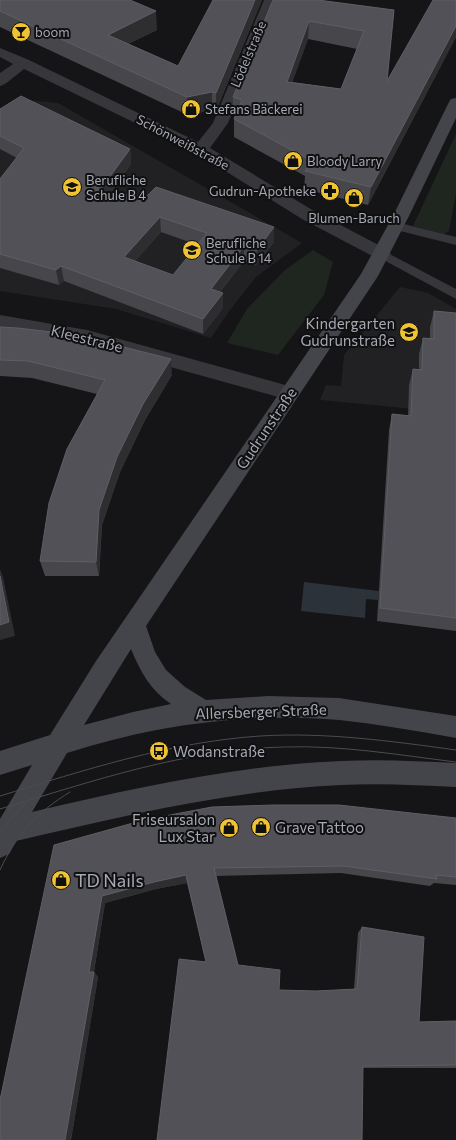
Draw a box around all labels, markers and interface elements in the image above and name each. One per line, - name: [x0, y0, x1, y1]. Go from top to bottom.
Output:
- street label: Lödelstraße: [227, 18, 269, 90]
- bar icon: boom: [10, 21, 32, 43]
- place label: boom: [35, 24, 70, 40]
- shop icon: Stefans Bäckerei: [180, 98, 202, 120]
- place label: Stefans Bäckerei: [205, 101, 303, 117]
- street label: Schönweißstraße: [134, 111, 232, 173]
- shop icon: Bloody Larry: [282, 150, 304, 172]
- place label: Bloody Larry: [307, 153, 383, 169]
- place label: Berufliche Schule B 4: [86, 172, 146, 203]
- school or university icon: Berufliche Schule B 4: [61, 176, 83, 198]
- pharmacy icon: Gudrun-Apotheke: [319, 180, 341, 202]
- place label: Gudrun-Apotheke: [209, 183, 316, 199]
- shop icon: Blumen-Baruch: [343, 187, 365, 209]
- place label: Blumen-Baruch: [308, 210, 400, 226]
- place label: Berufliche Schule B 14: [206, 235, 272, 266]
- school or university icon: Berufliche Schule B 14: [181, 239, 203, 261]
- place label: Kindergarten Gudrunstraße: [300, 314, 395, 349]
- street label: Kleestraße: [49, 320, 125, 356]
- school or university icon: Kindergarten Gudrunstraße: [398, 321, 420, 343]
- street label: Gudrunstraße: [232, 384, 300, 472]
- street label: Allersberger Straße: [195, 700, 327, 722]
- bus stop icon: Wodanstraße: [148, 740, 170, 762]
- place label: Wodanstraße: [173, 742, 265, 760]
- place label: Friseursalon Lux Star: [132, 810, 215, 845]
- shop icon: Grave Tattoo: [250, 816, 272, 838]
- shop icon: Friseursalon Lux Star: [218, 817, 240, 839]
- place label: Grave Tattoo: [275, 818, 364, 836]
- shop icon: TD Nails: [50, 869, 72, 891]
- place label: TD Nails: [75, 869, 144, 891]

